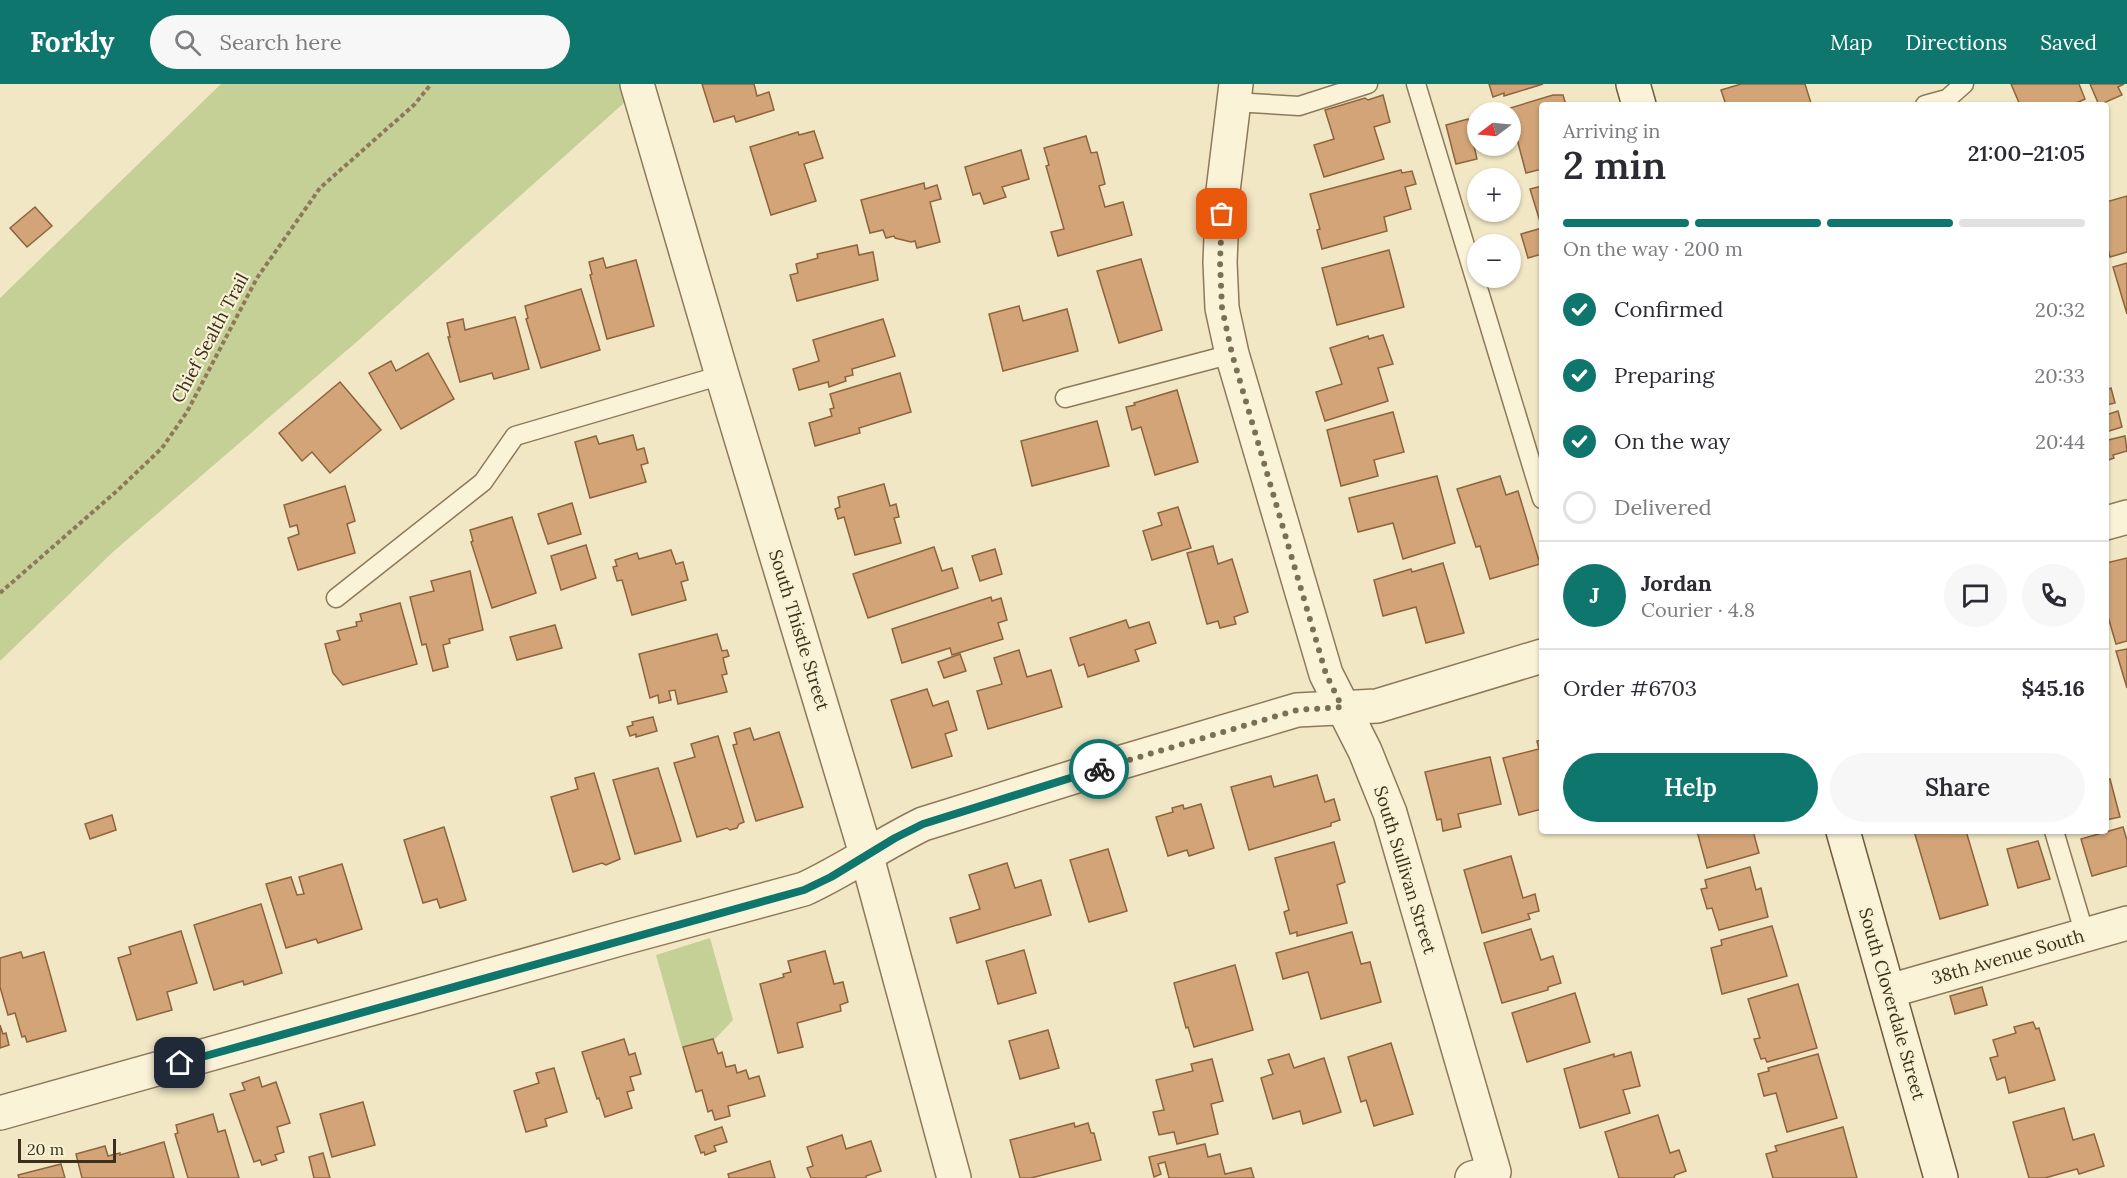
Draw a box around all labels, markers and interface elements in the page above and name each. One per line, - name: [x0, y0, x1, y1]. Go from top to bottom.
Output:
- search box: [150, 15, 570, 69]
- text: Forkly: [30, 24, 114, 60]
- icon: search: [171, 26, 204, 59]
- text: Search here: [219, 28, 342, 56]
- text: Map: [1830, 29, 1873, 56]
- text: Directions: [1906, 29, 2007, 56]
- text: Saved: [2040, 29, 2097, 56]
- north arrow: [1467, 102, 1521, 156]
- map controls: [1467, 102, 1521, 288]
- text: Arriving in: [1563, 118, 1660, 143]
- text: 21:00–21:05: [1968, 139, 2085, 167]
- text: 2 min: [1563, 140, 1666, 190]
- button: +: [1467, 168, 1521, 222]
- pin: [1196, 188, 1247, 239]
- icon: bag: [1205, 197, 1238, 230]
- button: −: [1467, 234, 1521, 288]
- text: On the way · 200 m: [1563, 236, 1743, 261]
- street label: Chief Sealth Trail: [166, 269, 254, 407]
- icon: check: [1563, 293, 1596, 326]
- text: Confirmed: [1614, 295, 1723, 323]
- text: 20:32: [2035, 297, 2085, 322]
- icon: check: [1563, 359, 1596, 392]
- text: Preparing: [1614, 361, 1714, 389]
- text: 20:33: [2035, 363, 2085, 388]
- icon: check: [1563, 425, 1596, 458]
- text: On the way: [1614, 427, 1730, 455]
- text: 20:44: [2035, 429, 2085, 454]
- text: Delivered: [1614, 493, 1712, 521]
- street label: South Thistle Street: [764, 547, 835, 713]
- button: chat: [1944, 564, 2007, 627]
- button: phone: [2022, 564, 2085, 627]
- text: Jordan: [1641, 569, 1712, 597]
- text: J: [1590, 581, 1599, 609]
- text: Courier · 4.8: [1641, 597, 1755, 622]
- text: Order #6703: [1563, 674, 1697, 702]
- text: $45.16: [2021, 674, 2085, 702]
- courier: [1069, 739, 1129, 799]
- icon: bike: [1083, 753, 1116, 786]
- button: Help: [1563, 753, 1818, 822]
- button: Share: [1830, 753, 2085, 822]
- street label: South Sullivan Street: [1369, 783, 1442, 957]
- street label: South Cloverdale Street: [1854, 905, 1931, 1103]
- street label: 38th Avenue South: [1929, 924, 2087, 989]
- pin: [154, 1037, 205, 1088]
- icon: home: [163, 1046, 196, 1079]
- scale bar: [18, 1136, 116, 1164]
- text: 20 m: [27, 1139, 64, 1159]

